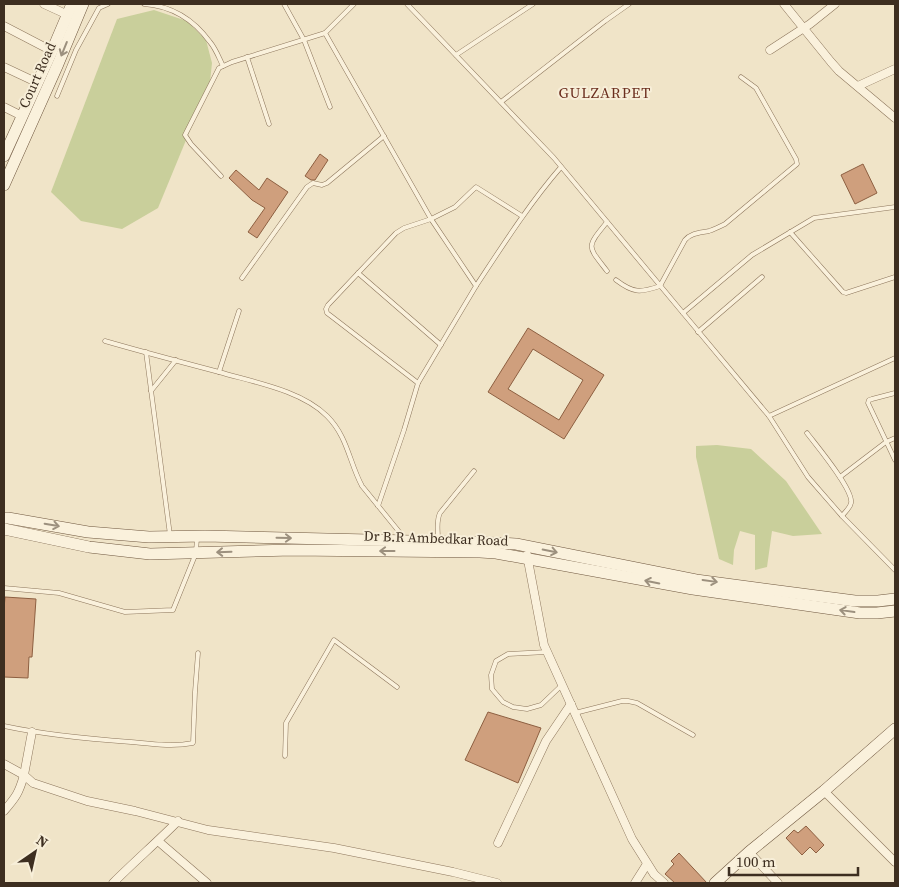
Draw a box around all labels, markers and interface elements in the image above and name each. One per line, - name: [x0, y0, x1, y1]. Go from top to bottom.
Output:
- street label: Court Road: [14, 39, 60, 111]
- one-way arrow: [59, 41, 69, 56]
- district label: GULZARPET: [559, 82, 651, 103]
- one-way arrow: [43, 521, 59, 531]
- street label: Dr B.R Ambedkar Road: [363, 525, 509, 551]
- one-way arrow: [275, 533, 291, 543]
- one-way arrow: [379, 546, 396, 556]
- one-way arrow: [217, 547, 233, 557]
- one-way arrow: [542, 547, 558, 556]
- one-way arrow: [644, 576, 660, 586]
- one-way arrow: [702, 577, 718, 587]
- one-way arrow: [839, 606, 855, 616]
- north arrow: [10, 827, 60, 877]
- text: N: [32, 830, 52, 852]
- scale bar: [729, 844, 858, 876]
- text: 100 m: [736, 851, 776, 872]

